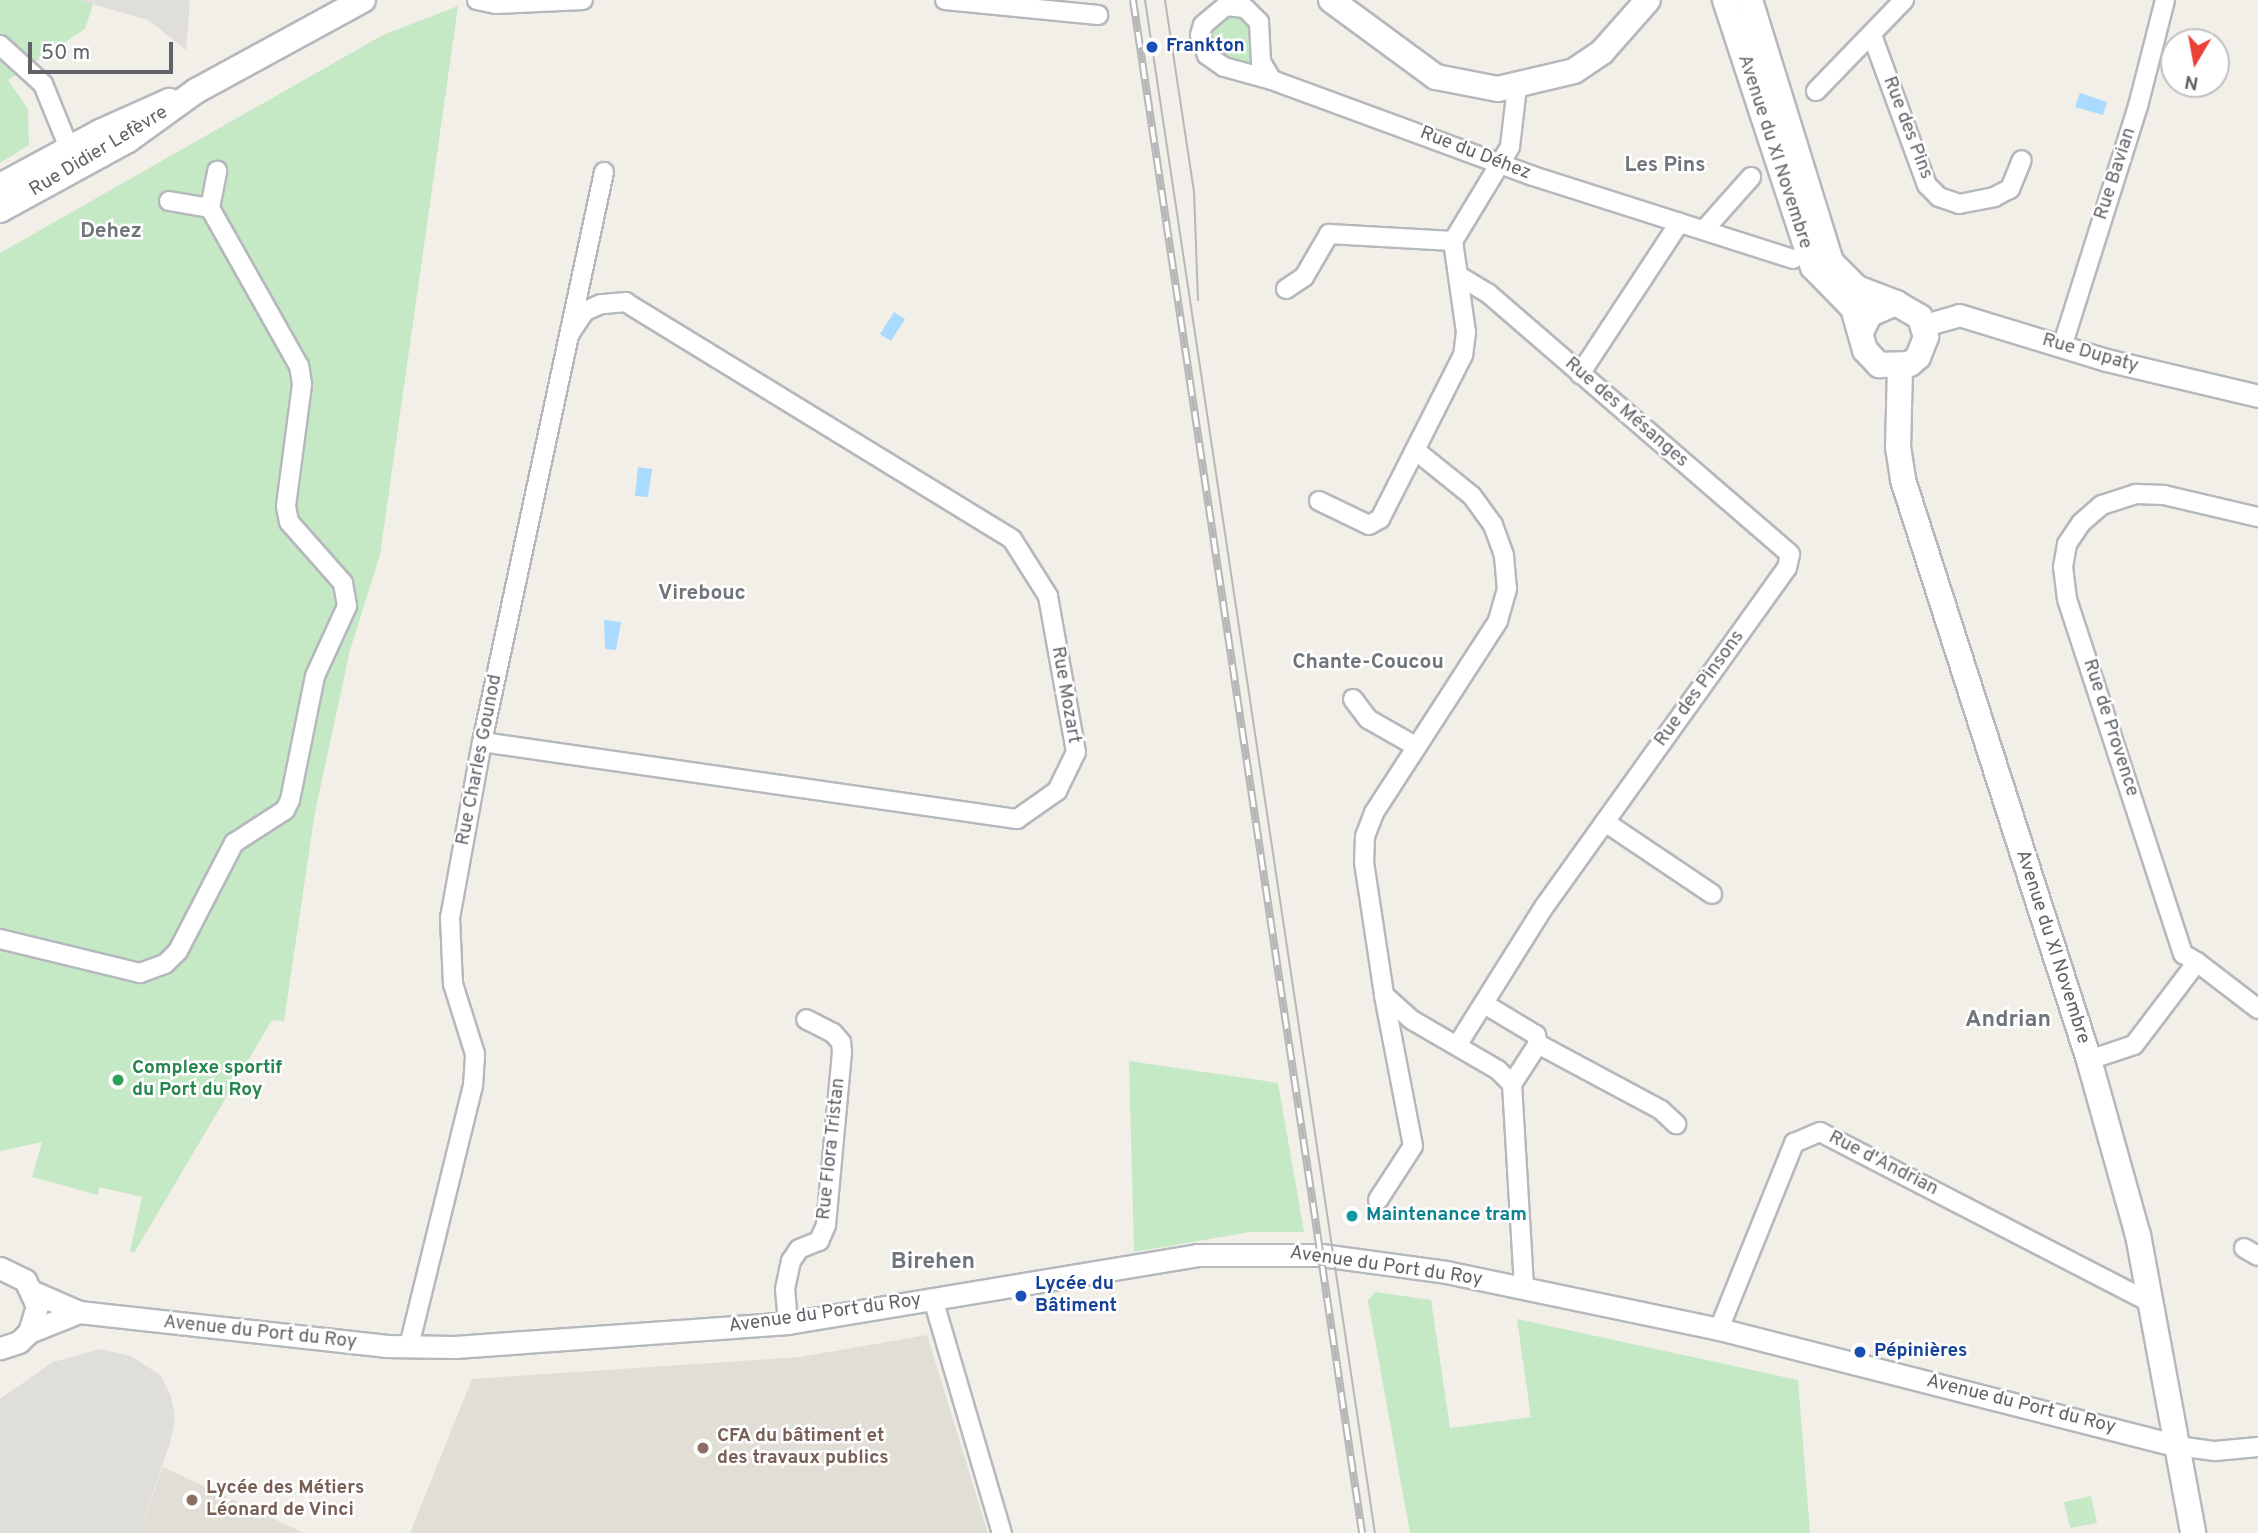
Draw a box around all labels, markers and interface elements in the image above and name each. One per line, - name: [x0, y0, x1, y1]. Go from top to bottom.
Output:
- scale bar: [32, 28, 177, 72]
- north arrow: [2160, 28, 2230, 98]
- place label: Frankton: [1166, 36, 1245, 58]
- marker: Frankton: [1144, 39, 1160, 55]
- text: 50 m: [41, 40, 90, 67]
- street label: Avenue du XI Novembre: [1732, 52, 1816, 252]
- text: N: [2183, 69, 2201, 95]
- street label: Rue des Pins: [1877, 73, 1937, 183]
- street label: Rue Didier Lefèvre: [26, 102, 172, 202]
- street label: Rue du Déhez: [1416, 122, 1534, 186]
- street label: Rue Bavian: [2090, 125, 2142, 223]
- district label: Les Pins: [1624, 153, 1706, 179]
- district label: Dehez: [80, 219, 142, 245]
- street label: Rue Dupaty: [2039, 329, 2141, 379]
- street label: Rue des Mésanges: [1559, 353, 1693, 473]
- district label: Virebouc: [658, 581, 746, 607]
- street label: Rue des Pinsons: [1650, 626, 1750, 752]
- street label: Rue Mozart: [1045, 645, 1085, 745]
- district label: Chante-Coucou: [1292, 650, 1444, 676]
- street label: Rue de Provence: [2077, 656, 2143, 800]
- street label: Rue Charles Gounod: [452, 673, 508, 847]
- street label: Avenue du XI Novembre: [2010, 847, 2094, 1047]
- district label: Andrian: [1965, 1007, 2051, 1035]
- place label: Complexe sportif du Port du Roy: [132, 1058, 282, 1102]
- marker: Complexe sportif du Port du Roy: [110, 1072, 126, 1088]
- street label: Rue Flora Tristan: [813, 1076, 851, 1222]
- street label: Rue d'Andrian: [1824, 1127, 1942, 1201]
- place label: Maintenance tram: [1366, 1205, 1527, 1227]
- marker: Maintenance tram: [1344, 1208, 1360, 1224]
- street label: Avenue du Port du Roy: [1288, 1242, 1484, 1292]
- district label: Birehen: [891, 1249, 975, 1277]
- place label: Lycée du Bâtiment: [1035, 1274, 1117, 1318]
- marker: Lycée du Bâtiment: [1013, 1288, 1029, 1304]
- street label: Avenue du Port du Roy: [727, 1289, 923, 1339]
- street label: Avenue du Port du Roy: [162, 1312, 358, 1354]
- place label: Pépinières: [1874, 1341, 1967, 1363]
- marker: Pépinières: [1852, 1344, 1868, 1360]
- street label: Avenue du Port du Roy: [1924, 1370, 2118, 1440]
- place label: CFA du bâtiment et des travaux publics: [717, 1426, 889, 1470]
- marker: CFA du bâtiment et des travaux publics: [695, 1440, 711, 1456]
- place label: Lycée des Métiers Léonard de Vinci: [206, 1478, 364, 1522]
- marker: Lycée des Métiers Léonard de Vinci: [184, 1492, 200, 1508]

